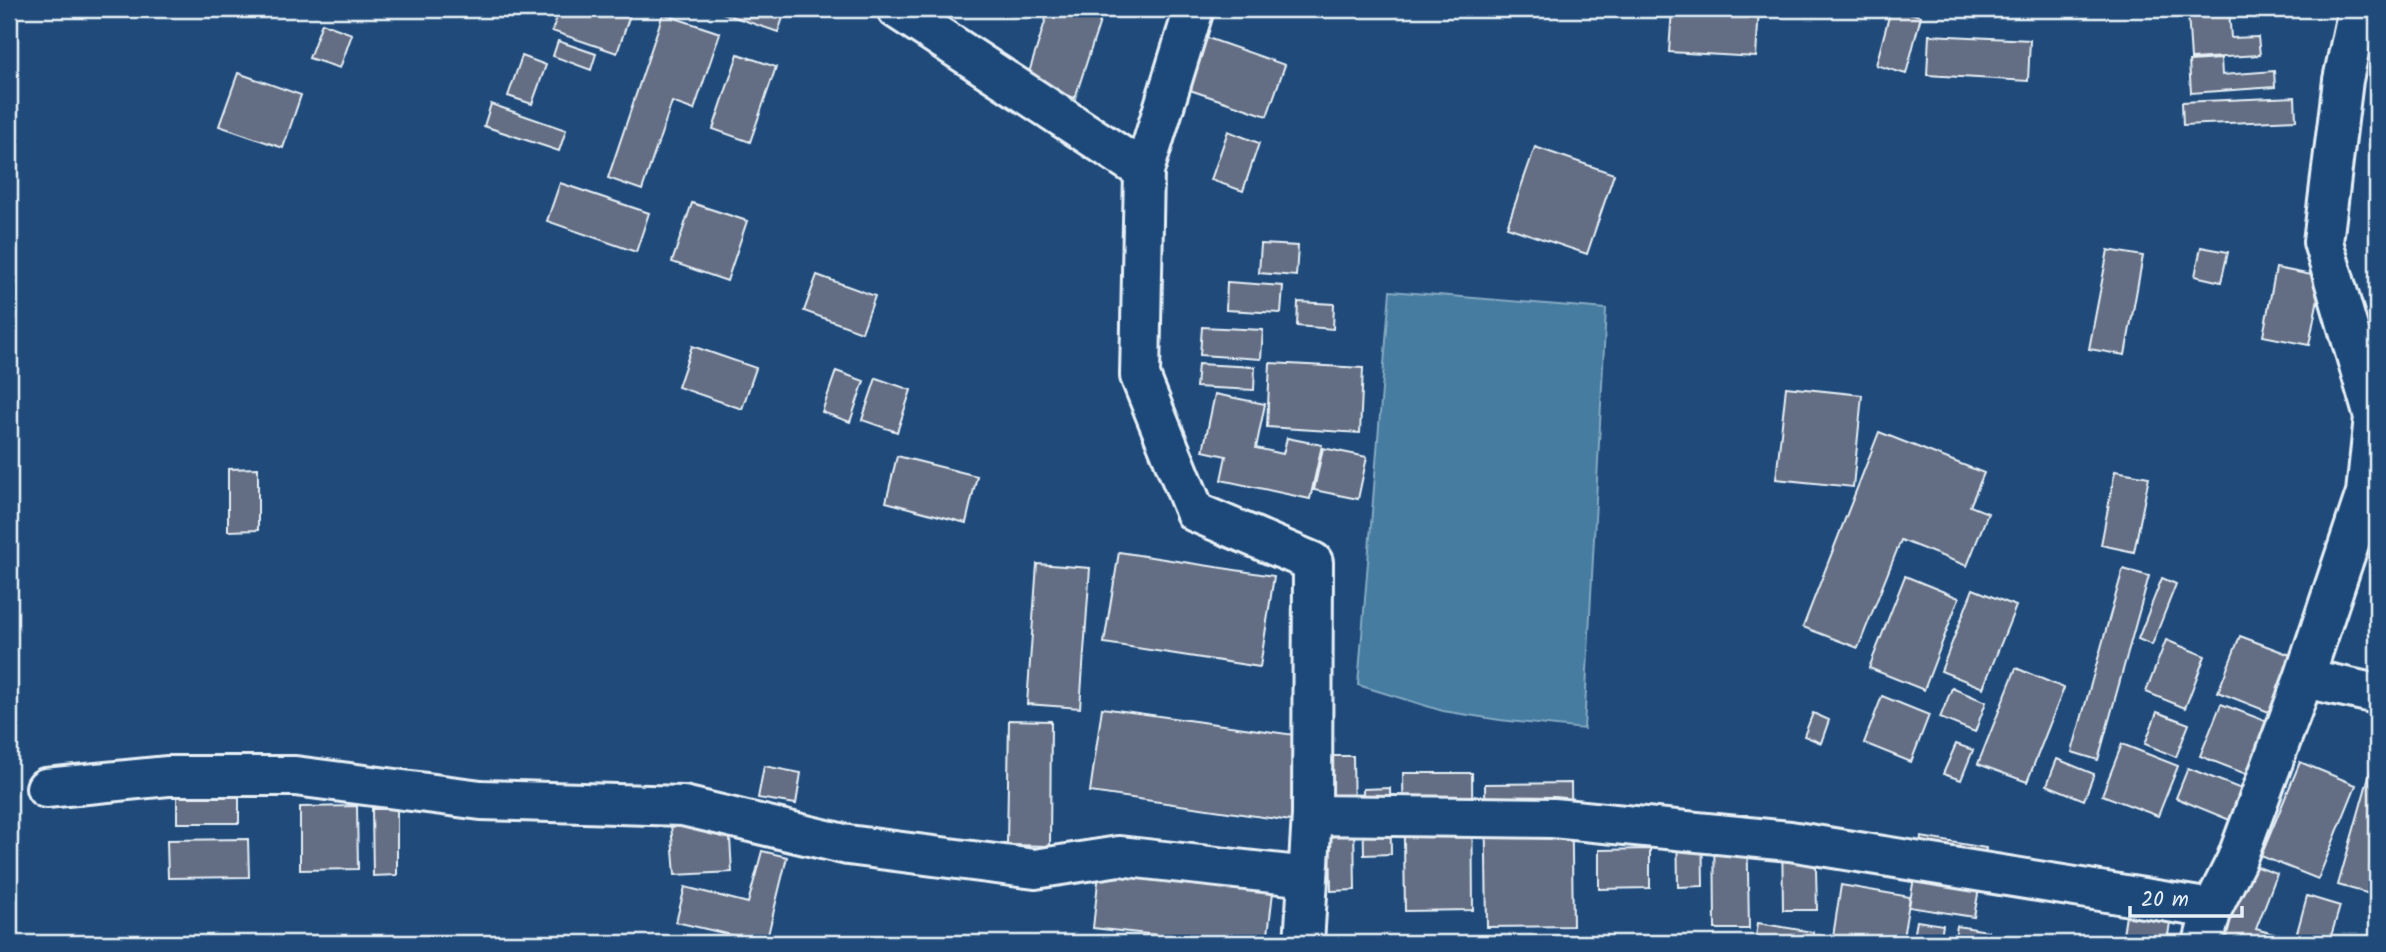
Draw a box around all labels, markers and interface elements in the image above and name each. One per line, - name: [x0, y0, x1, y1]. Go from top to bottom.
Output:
- scale bar: [2130, 875, 2242, 919]
- text: 20 m: [2141, 884, 2189, 917]

